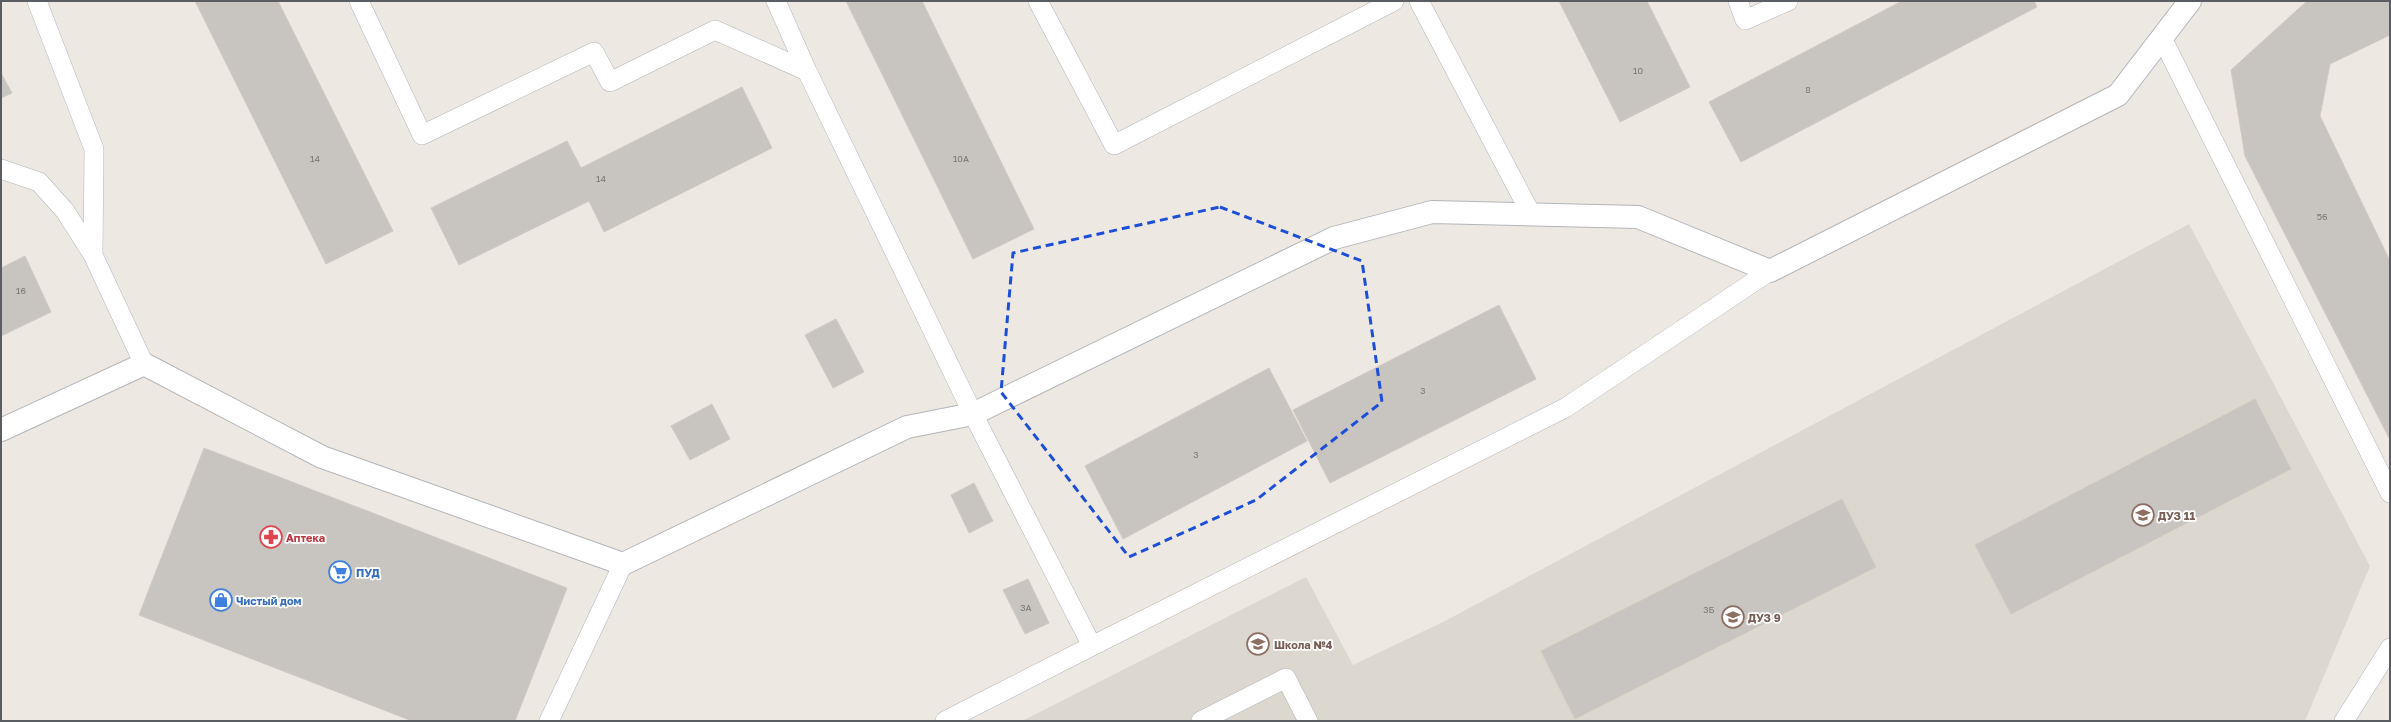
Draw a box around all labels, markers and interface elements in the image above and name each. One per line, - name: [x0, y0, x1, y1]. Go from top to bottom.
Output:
- house number: 10: [1633, 65, 1643, 76]
- house number: 8: [1805, 84, 1811, 95]
- house number: 14: [310, 153, 320, 164]
- house number: 10А: [953, 153, 969, 164]
- house number: 14: [596, 173, 606, 184]
- house number: 56: [2317, 211, 2327, 222]
- house number: 16: [16, 285, 26, 296]
- house number: 3: [1420, 385, 1426, 396]
- house number: 3: [1193, 449, 1199, 460]
- school or university icon: ДУЗ 11: [2130, 502, 2156, 528]
- place label: ДУЗ 11: [2158, 509, 2195, 522]
- pharmacy icon: Аптека: [258, 524, 284, 550]
- place label: Аптека: [286, 531, 325, 544]
- supermarket icon: ПУД: [327, 559, 353, 585]
- place label: ПУД: [356, 566, 380, 579]
- shop icon: Чистый дом: [208, 587, 234, 613]
- place label: Чистый дом: [236, 594, 302, 607]
- house number: 3А: [1020, 602, 1032, 613]
- house number: 3Б: [1703, 604, 1715, 615]
- school or university icon: ДУЗ 9: [1720, 604, 1746, 630]
- place label: ДУЗ 9: [1748, 611, 1781, 624]
- school or university icon: Школа №4: [1245, 631, 1271, 657]
- place label: Школа №4: [1274, 638, 1333, 651]

